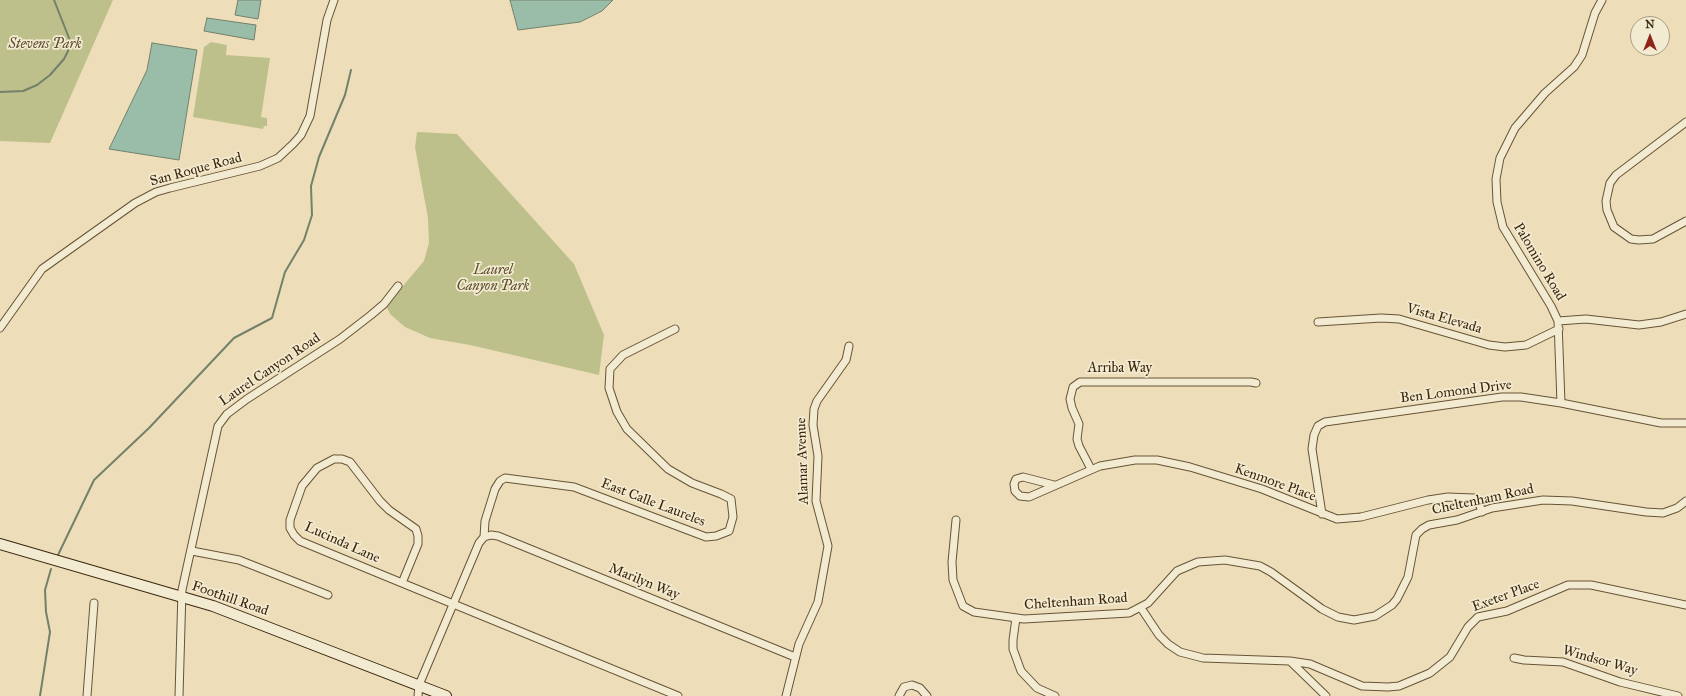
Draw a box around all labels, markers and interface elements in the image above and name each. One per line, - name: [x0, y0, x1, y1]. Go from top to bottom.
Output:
- north arrow: [1630, 16, 1670, 56]
- text: N: [1645, 18, 1655, 31]
- park label: Stevens Park: [8, 37, 82, 53]
- street label: San Roque Road: [148, 150, 244, 190]
- street label: Palomino Road: [1509, 220, 1569, 304]
- park label: Laurel Canyon Park: [456, 263, 530, 296]
- street label: Vista Elevada: [1404, 300, 1484, 338]
- street label: Laurel Canyon Road: [216, 330, 324, 410]
- street label: Arriba Way: [1088, 361, 1152, 377]
- street label: Ben Lomond Drive: [1399, 377, 1513, 407]
- street label: Alamar Avenue: [793, 417, 813, 505]
- street label: Kenmore Place: [1232, 460, 1318, 506]
- street label: East Calle Laureles: [599, 475, 707, 531]
- street label: Cheltenham Road: [1431, 481, 1535, 519]
- street label: Lucinda Lane: [302, 519, 382, 567]
- street label: Marilyn Way: [606, 560, 682, 604]
- street label: Exeter Place: [1470, 576, 1542, 616]
- street label: Foothill Road: [189, 578, 271, 620]
- street label: Cheltenham Road: [1024, 590, 1128, 614]
- street label: Windsor Way: [1561, 642, 1639, 680]

